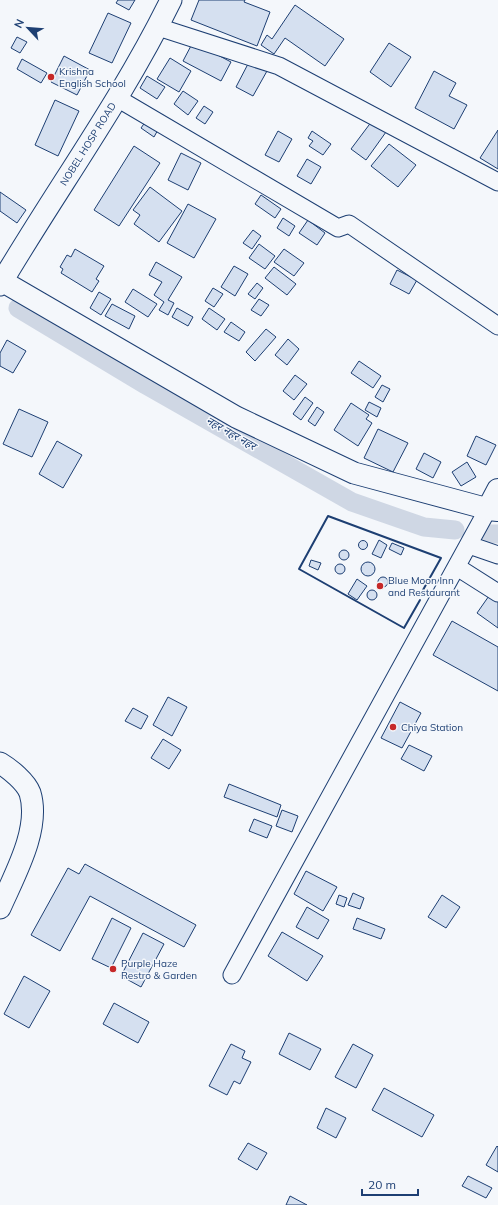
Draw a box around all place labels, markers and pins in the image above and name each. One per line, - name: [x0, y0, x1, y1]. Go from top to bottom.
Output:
- place label: Krishna English School: [59, 65, 126, 90]
- marker: Krishna English School: [46, 72, 56, 82]
- place label: Blue Moon Inn and Restaurant: [388, 574, 460, 599]
- marker: Blue Moon Inn and Restaurant: [375, 581, 385, 591]
- place label: Chiya Station: [401, 721, 463, 734]
- marker: Chiya Station: [388, 722, 398, 732]
- place label: Purple Haze Restro & Garden: [121, 957, 197, 982]
- marker: Purple Haze Restro & Garden: [108, 964, 118, 974]

